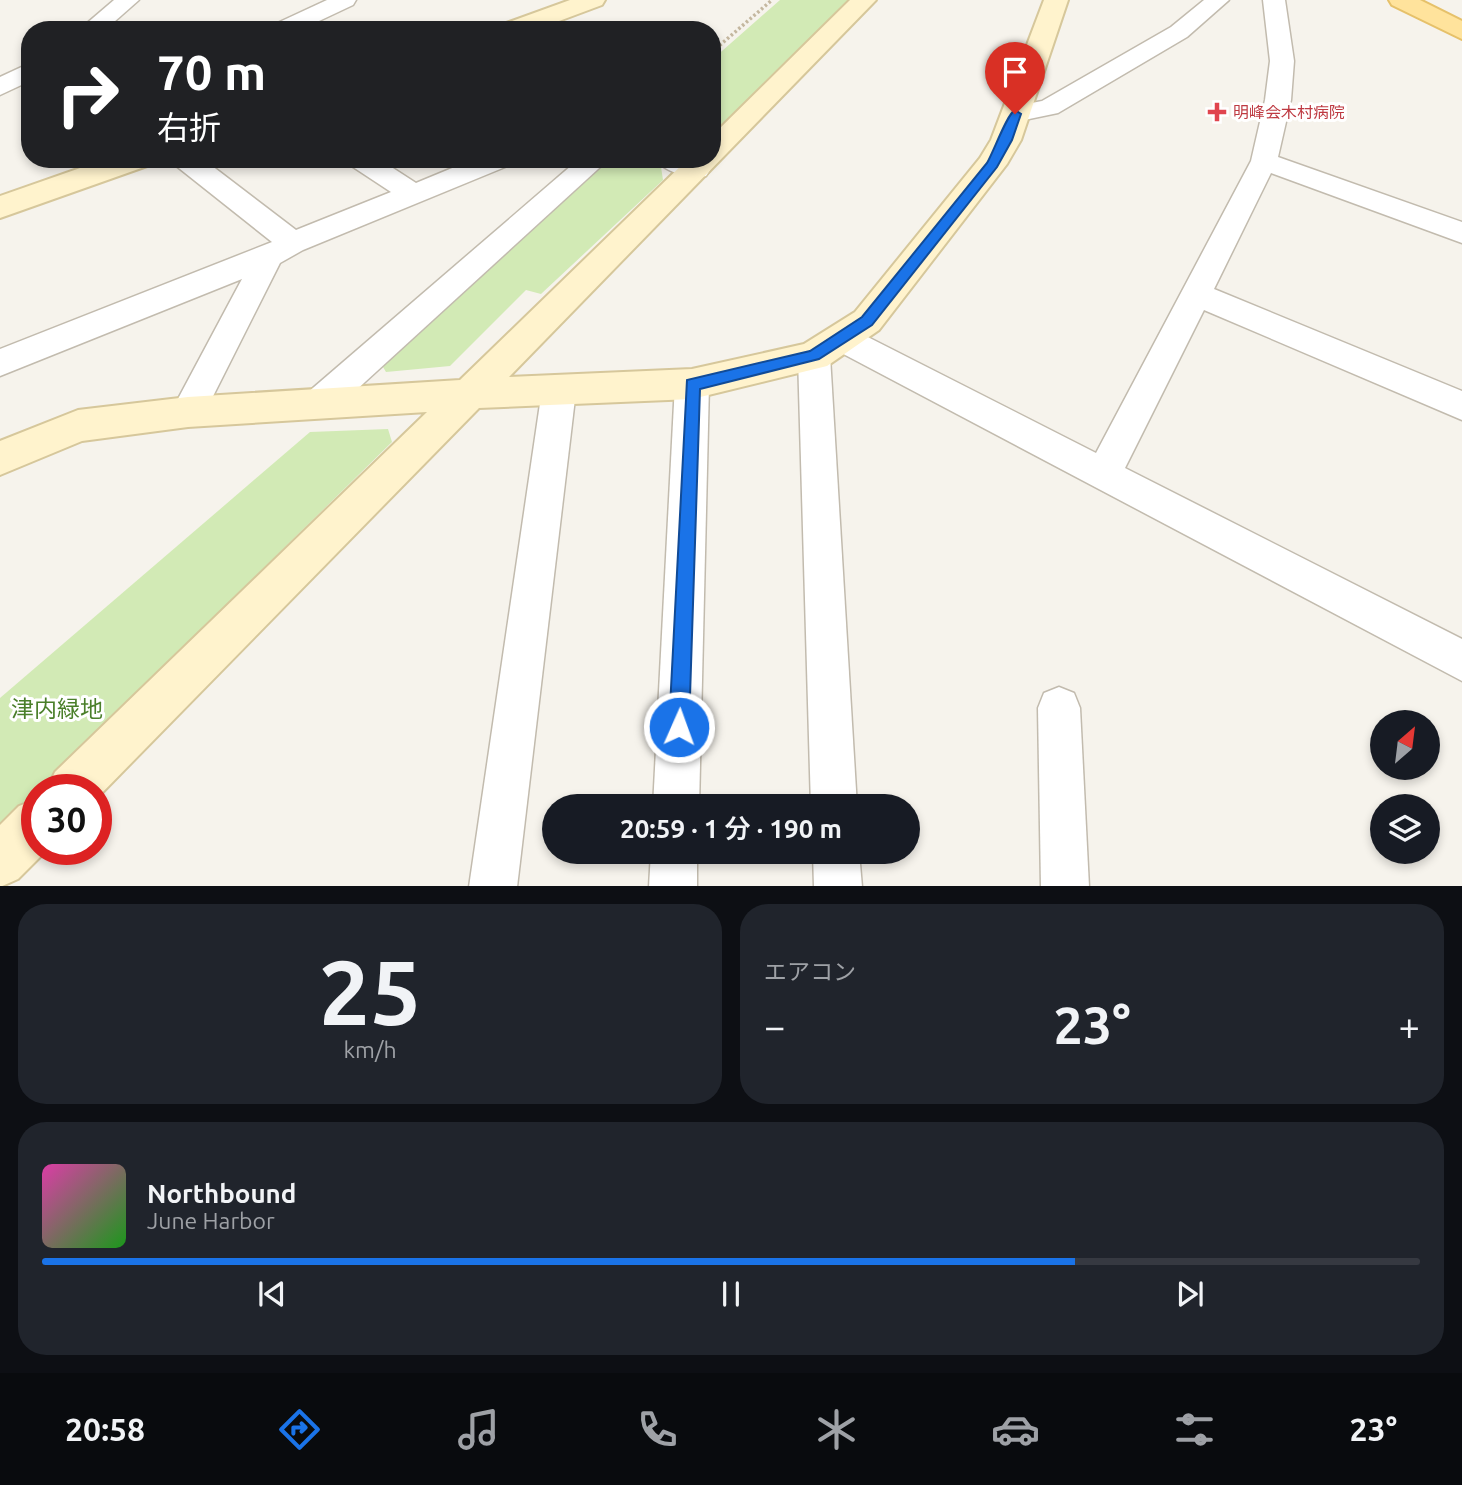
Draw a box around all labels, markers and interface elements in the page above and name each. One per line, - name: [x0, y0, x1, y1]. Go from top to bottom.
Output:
- pin: [985, 42, 1045, 114]
- text: 70 m: [157, 44, 266, 99]
- icon: right: [42, 49, 133, 140]
- icon: arrive: [996, 53, 1034, 91]
- marker: 明峰会木村病院: [1207, 102, 1227, 122]
- place label: 明峰会木村病院: [1233, 103, 1345, 121]
- text: 右折: [157, 109, 221, 145]
- position arrow: [642, 690, 716, 764]
- park label: 津内緑地: [11, 696, 103, 721]
- north arrow: [1370, 710, 1440, 780]
- map controls: [1370, 710, 1440, 864]
- speed limit sign: 30: [21, 774, 112, 865]
- button: layers: [1370, 794, 1440, 864]
- text: 20:59 · 1 分 · 190 m: [620, 814, 842, 843]
- text: 25: [319, 940, 421, 1042]
- text: エアコン: [764, 959, 856, 984]
- text: 23°: [1053, 996, 1131, 1054]
- text: −: [764, 1005, 785, 1047]
- text: +: [1399, 1005, 1420, 1047]
- text: km/h: [343, 1037, 397, 1062]
- text: Northbound: [147, 1179, 296, 1208]
- text: June Harbor: [147, 1208, 275, 1233]
- icon: previous: [253, 1275, 291, 1313]
- icon: pause: [712, 1275, 750, 1313]
- icon: next: [1171, 1275, 1209, 1313]
- icon: directions: [275, 1405, 324, 1454]
- icon: music: [454, 1405, 503, 1454]
- icon: phone: [633, 1405, 682, 1454]
- icon: climate: [812, 1405, 861, 1454]
- icon: car: [991, 1405, 1040, 1454]
- icon: filters: [1170, 1405, 1219, 1454]
- text: 20:58: [65, 1411, 145, 1447]
- text: 23°: [1350, 1411, 1397, 1447]

